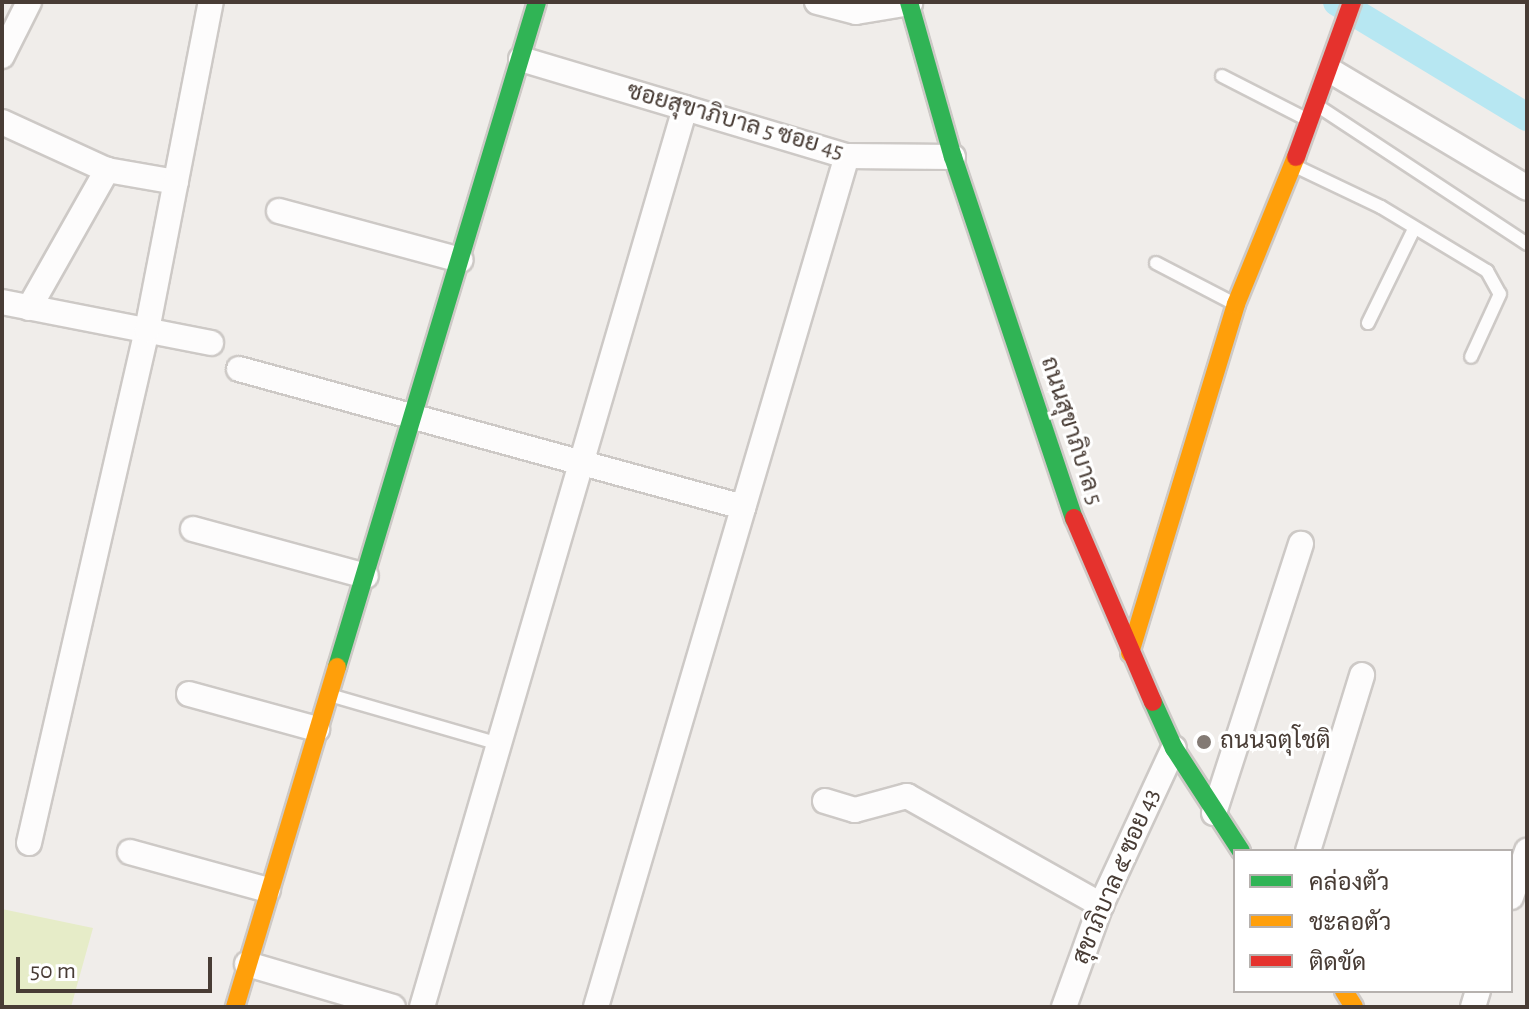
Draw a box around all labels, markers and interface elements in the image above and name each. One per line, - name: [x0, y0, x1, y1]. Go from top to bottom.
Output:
- street label: ซอยสุขาภิบาล 5 ซอย 45: [623, 77, 847, 167]
- street label: ถนนสุขาภิบาล 5: [1033, 353, 1109, 509]
- place label: ถนนจตุโชติ: [1220, 728, 1331, 756]
- marker: ถนนจตุโชติ: [1195, 733, 1213, 751]
- street label: สุขาภิบาล ๕ ซอย 43: [1067, 785, 1167, 969]
- legend: [1233, 849, 1513, 993]
- text: คล่องตัว: [1309, 871, 1389, 895]
- text: ชะลอตัว: [1309, 911, 1391, 935]
- scale bar: [20, 941, 216, 991]
- text: ติดขัด: [1309, 951, 1366, 975]
- text: 50 m: [30, 959, 76, 983]

